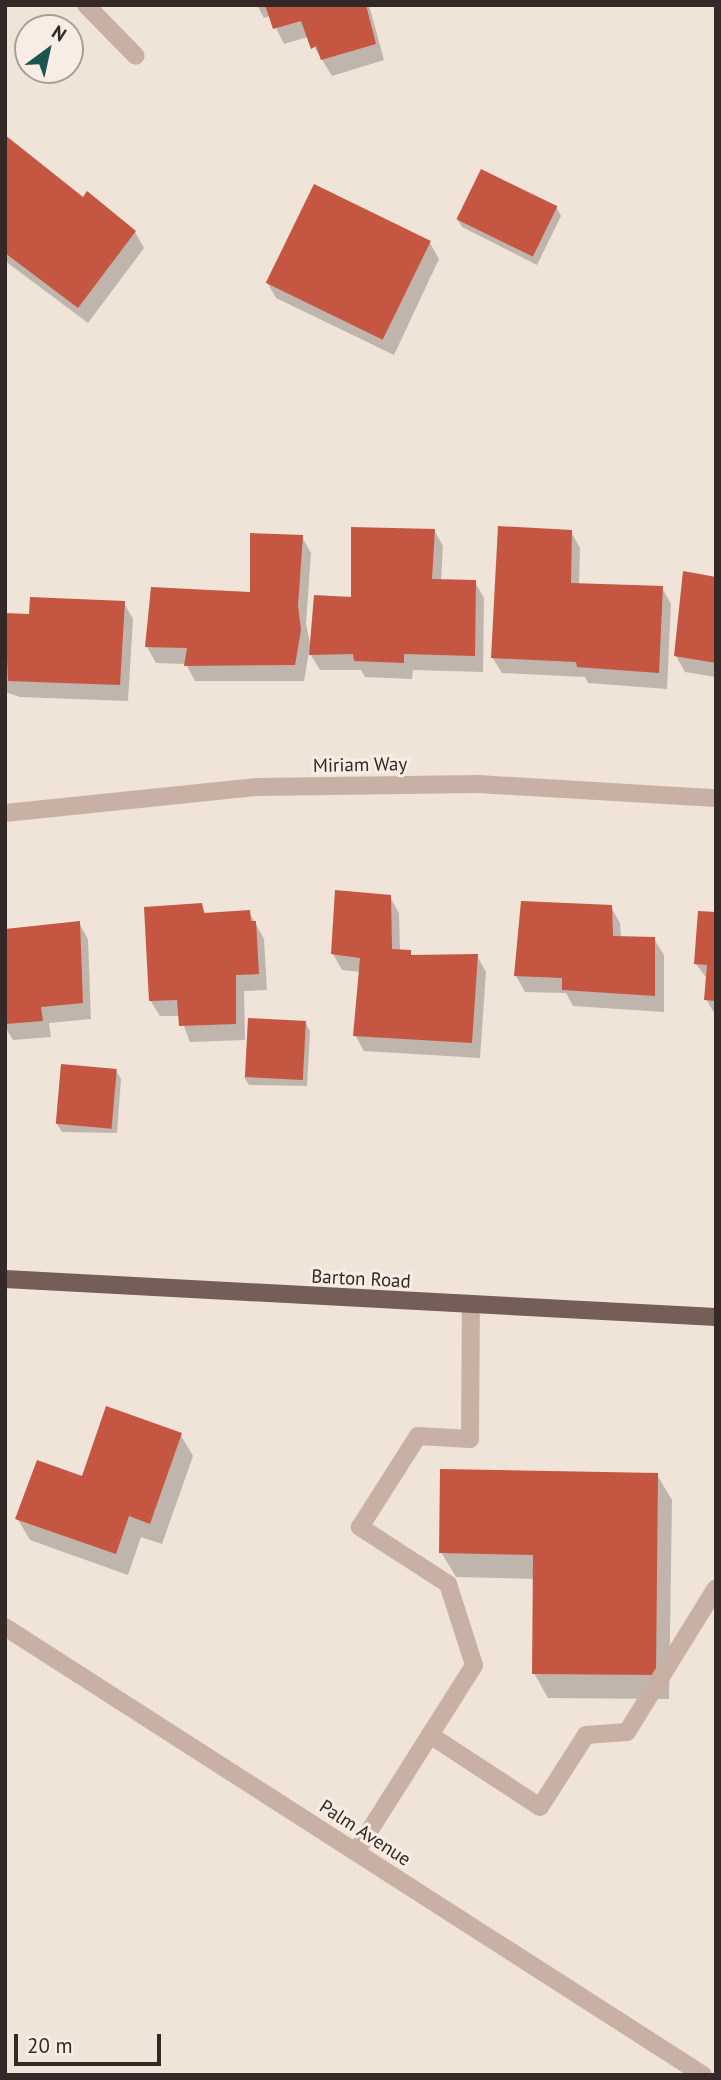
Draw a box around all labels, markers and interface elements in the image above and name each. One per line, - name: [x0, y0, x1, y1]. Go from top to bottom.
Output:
- north arrow: [14, 14, 84, 84]
- text: N: [48, 20, 71, 47]
- street label: Miriam Way: [312, 753, 408, 777]
- street label: Barton Road: [311, 1265, 411, 1293]
- street label: Palm Avenue: [315, 1795, 415, 1871]
- scale bar: [18, 2021, 164, 2064]
- text: 20 m: [27, 2032, 73, 2059]

